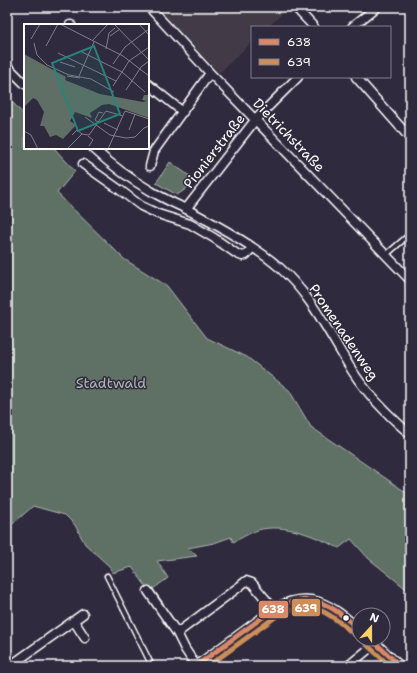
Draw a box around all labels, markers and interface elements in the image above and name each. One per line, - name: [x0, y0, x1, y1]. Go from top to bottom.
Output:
- inset map: [24, 24, 149, 149]
- legend: [251, 26, 391, 78]
- text: 638: [287, 34, 311, 50]
- text: 639: [287, 54, 311, 70]
- street label: Dietrichstraße: [249, 94, 329, 176]
- street label: Pionierstraße: [179, 110, 249, 192]
- street label: Promenadenweg: [305, 280, 383, 384]
- park label: Stadtwald: [76, 374, 146, 392]
- line badge: 639: [291, 598, 321, 617]
- line badge: 638: [258, 600, 289, 619]
- text: 639: [295, 601, 318, 616]
- text: 638: [262, 602, 285, 617]
- north arrow: [351, 607, 391, 647]
- text: N: [368, 610, 381, 627]
- unlabelled marker: [341, 613, 351, 623]

